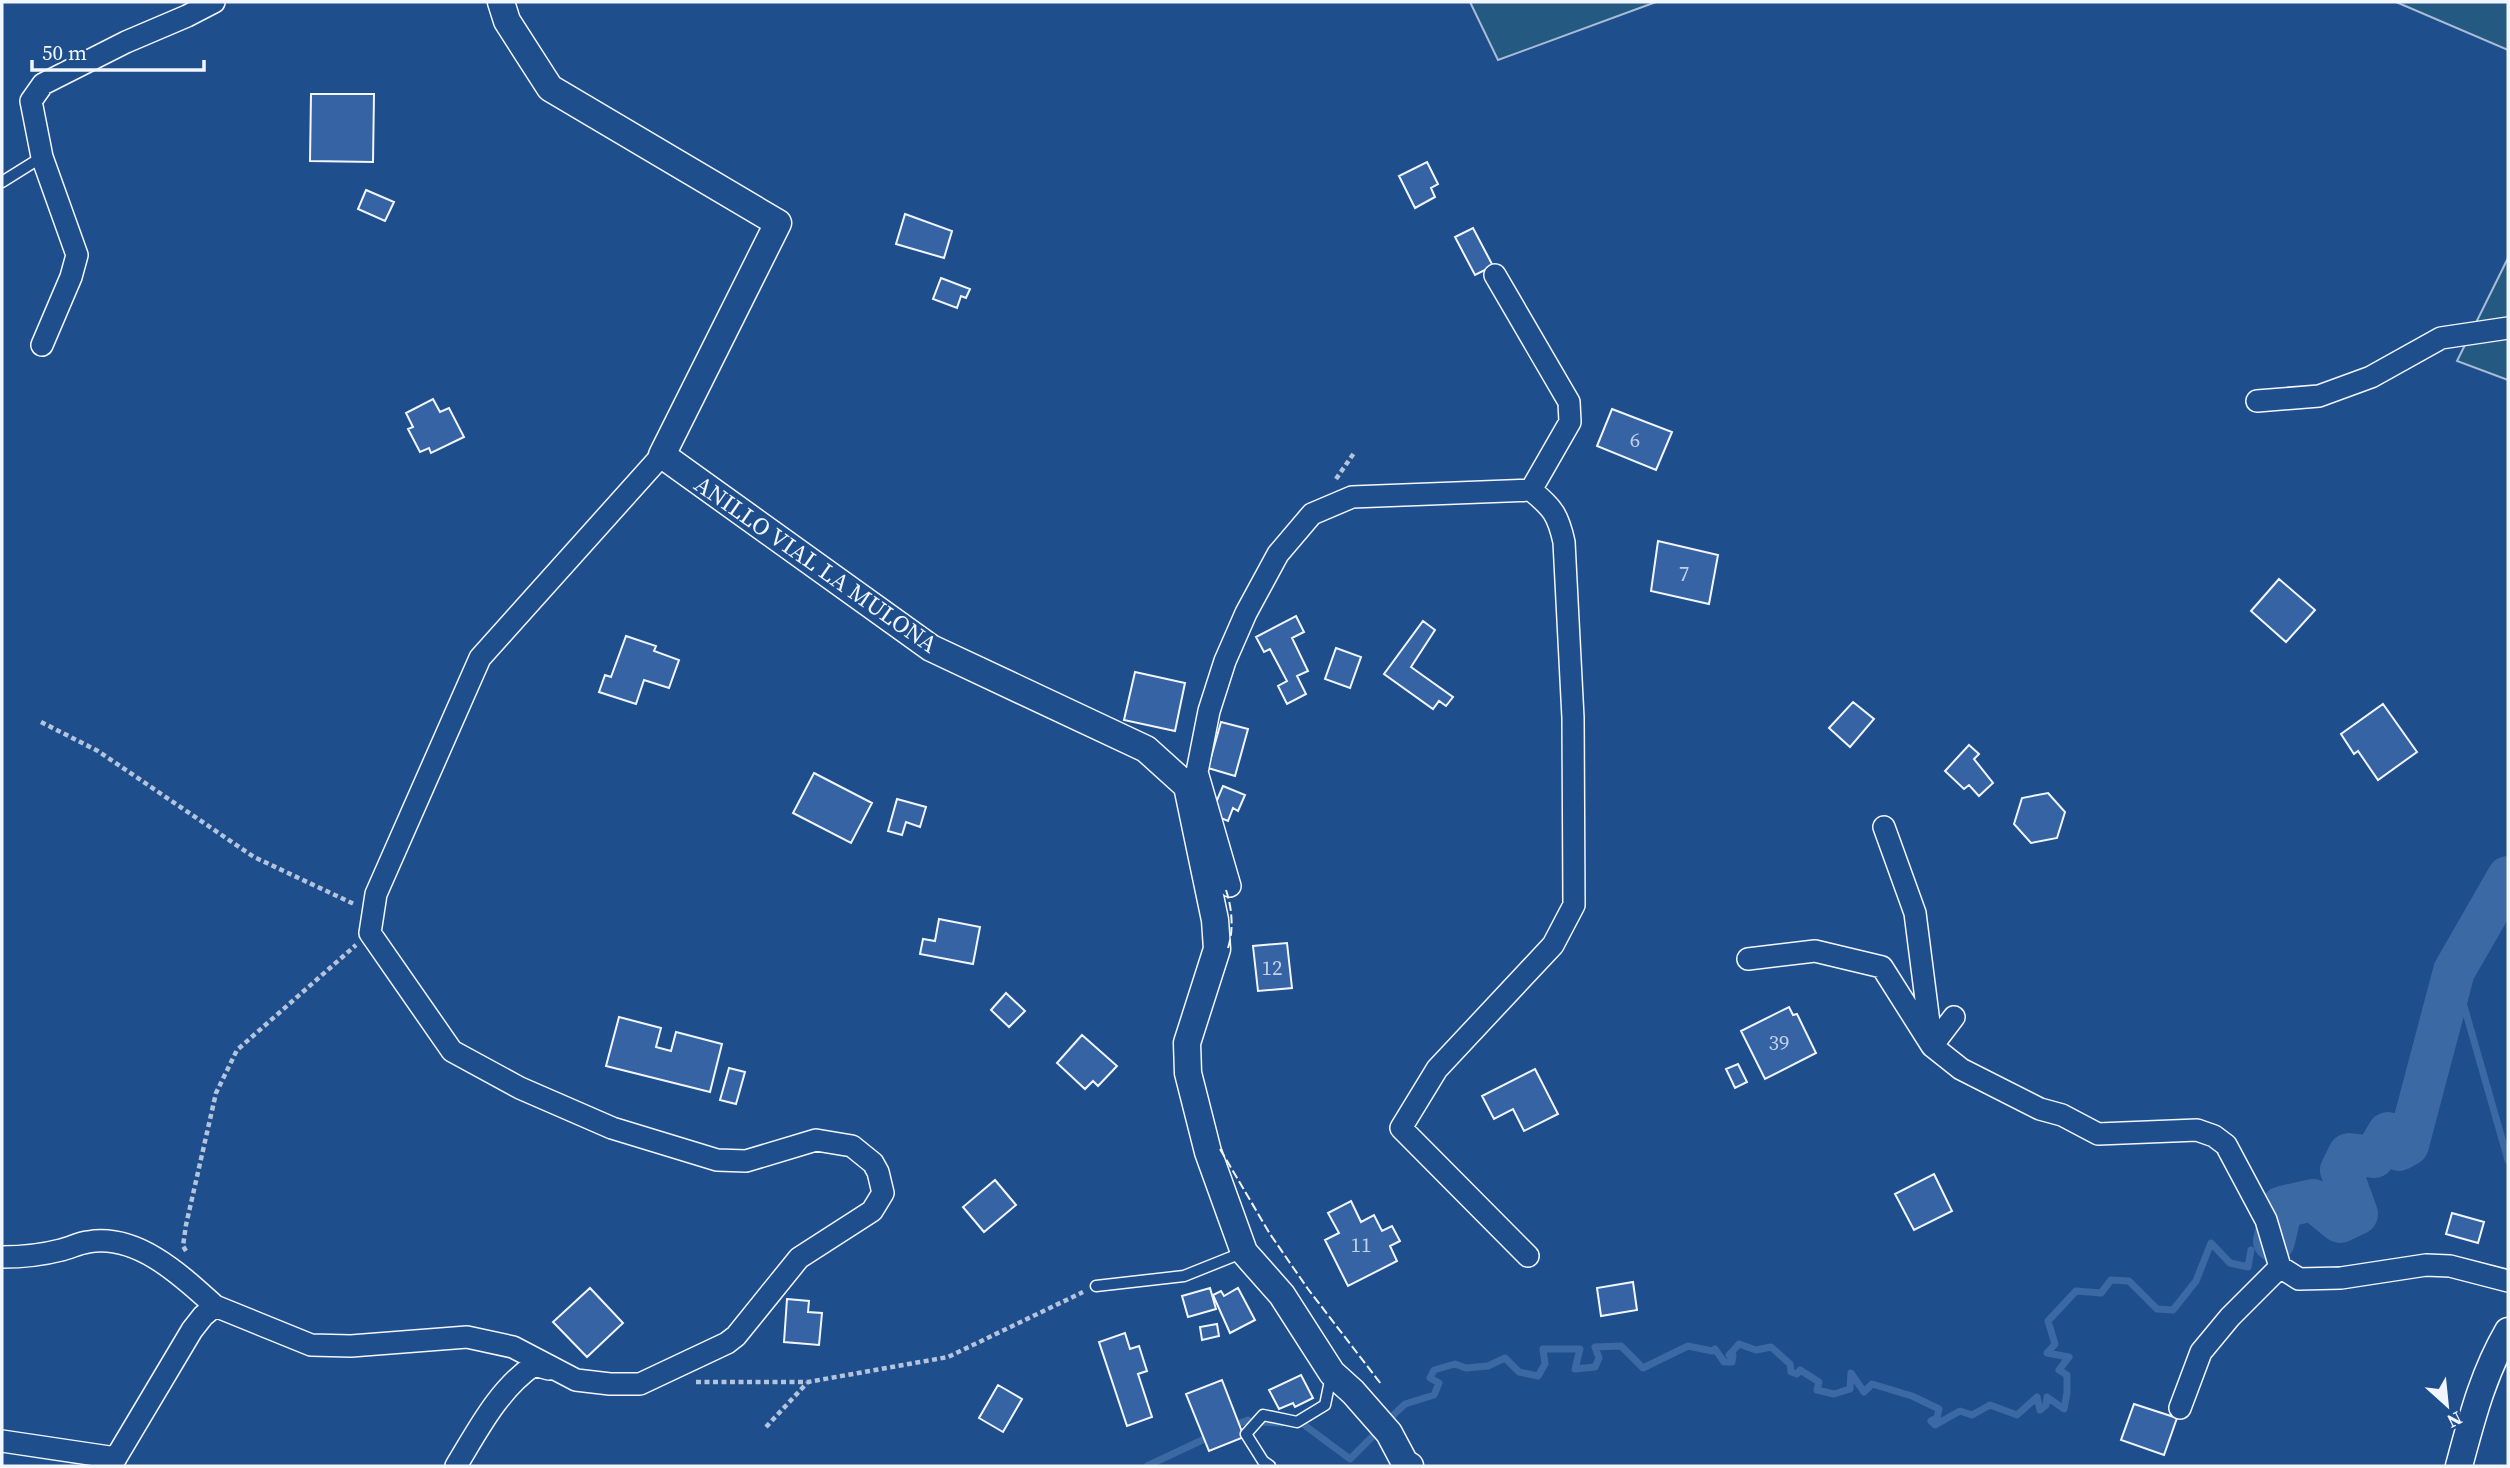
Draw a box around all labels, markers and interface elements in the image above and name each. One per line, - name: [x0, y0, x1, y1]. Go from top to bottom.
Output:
- scale bar: [32, 28, 203, 72]
- text: 50 m: [42, 38, 87, 67]
- house number: 6: [1630, 425, 1640, 454]
- street label: ANILLO VIAL LA MULONA: [688, 467, 944, 661]
- house number: 7: [1679, 559, 1689, 588]
- house number: 12: [1262, 953, 1283, 982]
- house number: 39: [1769, 1028, 1790, 1057]
- house number: 11: [1351, 1230, 1372, 1259]
- north arrow: [2412, 1370, 2482, 1440]
- text: N: [2443, 1405, 2467, 1435]

